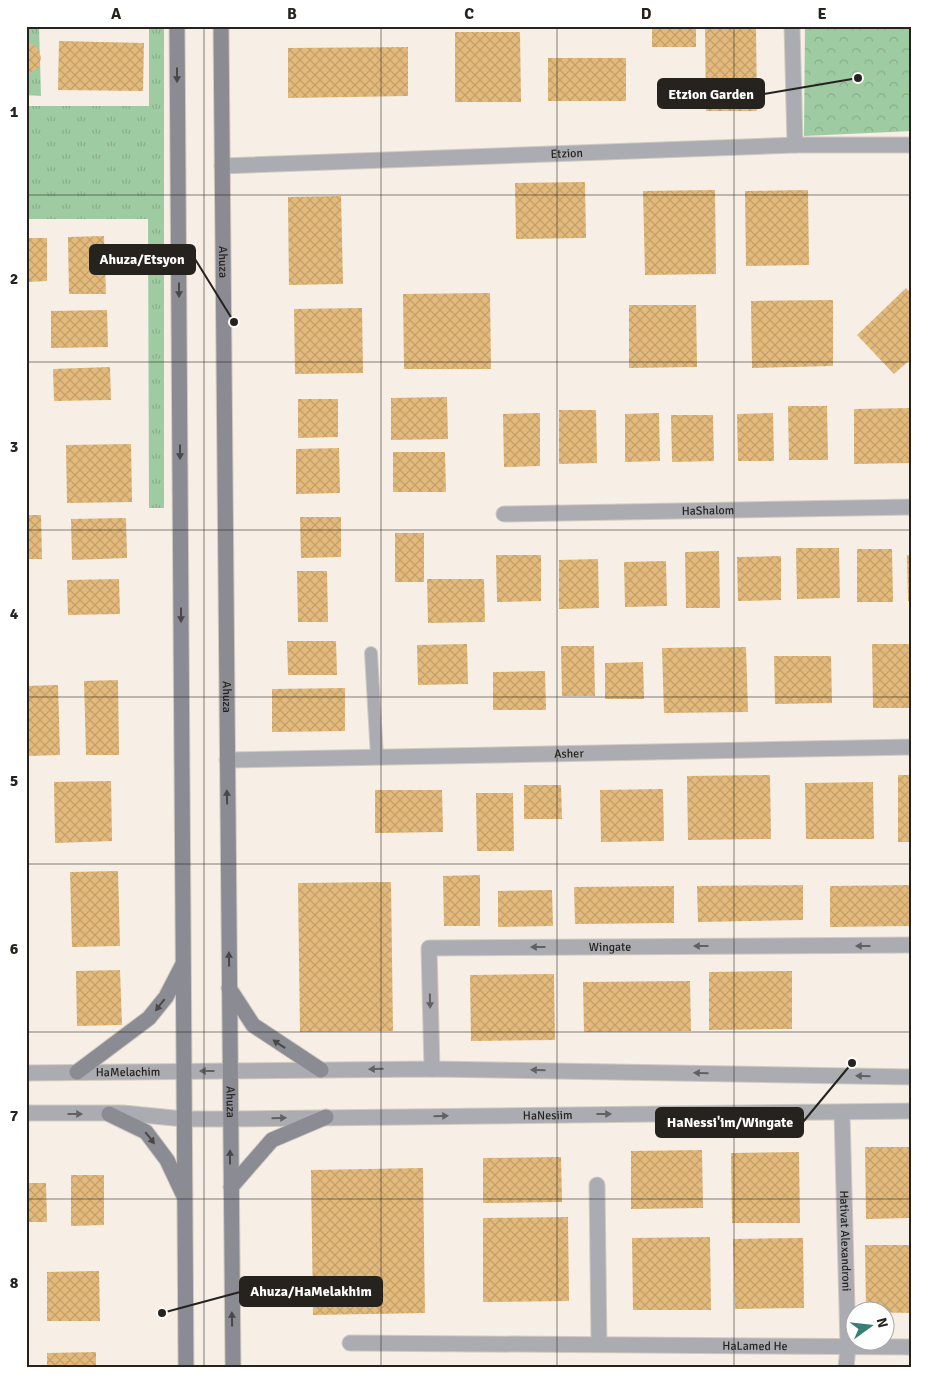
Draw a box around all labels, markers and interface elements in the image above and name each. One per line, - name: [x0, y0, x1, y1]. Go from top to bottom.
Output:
- text: A: [111, 4, 122, 24]
- text: B: [287, 4, 297, 24]
- text: C: [464, 4, 474, 24]
- text: D: [641, 4, 652, 24]
- text: E: [817, 4, 827, 24]
- one-way arrow: [173, 67, 181, 83]
- callout: Etzion Garden: [658, 79, 764, 108]
- text: Etzion Garden: [668, 86, 754, 103]
- text: 1: [10, 102, 19, 122]
- street label: Etzion: [550, 146, 583, 162]
- callout: Ahuza/Etsyon: [90, 245, 195, 274]
- street label: Ahuza: [215, 246, 230, 278]
- text: Ahuza/Etsyon: [99, 251, 185, 268]
- text: 2: [10, 269, 18, 289]
- one-way arrow: [175, 282, 183, 298]
- text: 3: [10, 437, 18, 457]
- one-way arrow: [176, 445, 184, 461]
- street label: HaShalom: [681, 503, 734, 519]
- text: 4: [10, 604, 19, 624]
- one-way arrow: [177, 607, 185, 623]
- street label: Ahuza: [219, 681, 234, 713]
- street label: Asher: [554, 746, 584, 762]
- text: 5: [10, 771, 18, 791]
- one-way arrow: [223, 788, 231, 804]
- text: 6: [10, 939, 19, 959]
- street label: Wingate: [589, 940, 631, 955]
- one-way arrow: [692, 942, 708, 950]
- one-way arrow: [855, 942, 871, 950]
- one-way arrow: [530, 943, 546, 951]
- one-way arrow: [225, 951, 233, 967]
- one-way arrow: [426, 994, 434, 1010]
- one-way arrow: [154, 998, 165, 1011]
- one-way arrow: [273, 1039, 286, 1049]
- street label: HaMelachim: [96, 1065, 160, 1080]
- one-way arrow: [367, 1065, 383, 1073]
- one-way arrow: [530, 1066, 546, 1074]
- one-way arrow: [199, 1067, 215, 1075]
- one-way arrow: [692, 1069, 708, 1077]
- one-way arrow: [855, 1072, 871, 1080]
- street label: Ahuza: [222, 1086, 238, 1118]
- text: 7: [10, 1106, 19, 1126]
- street label: HaNesiim: [523, 1108, 573, 1124]
- callout: HaNessi'im/Wingate: [656, 1108, 803, 1137]
- one-way arrow: [67, 1110, 83, 1118]
- one-way arrow: [596, 1110, 612, 1118]
- one-way arrow: [434, 1112, 450, 1120]
- one-way arrow: [271, 1114, 287, 1122]
- text: HaNessi'im/Wingate: [667, 1114, 793, 1131]
- one-way arrow: [145, 1131, 156, 1144]
- one-way arrow: [226, 1148, 234, 1164]
- street label: Hativat Alexandroni: [836, 1190, 854, 1292]
- text: 8: [10, 1273, 19, 1293]
- callout: Ahuza/HaMelakhim: [240, 1277, 382, 1306]
- text: Ahuza/HaMelakhim: [250, 1283, 372, 1300]
- north arrow: [846, 1302, 896, 1352]
- one-way arrow: [228, 1311, 236, 1327]
- text: N: [873, 1316, 892, 1330]
- street label: HaLamed He: [722, 1339, 788, 1354]

